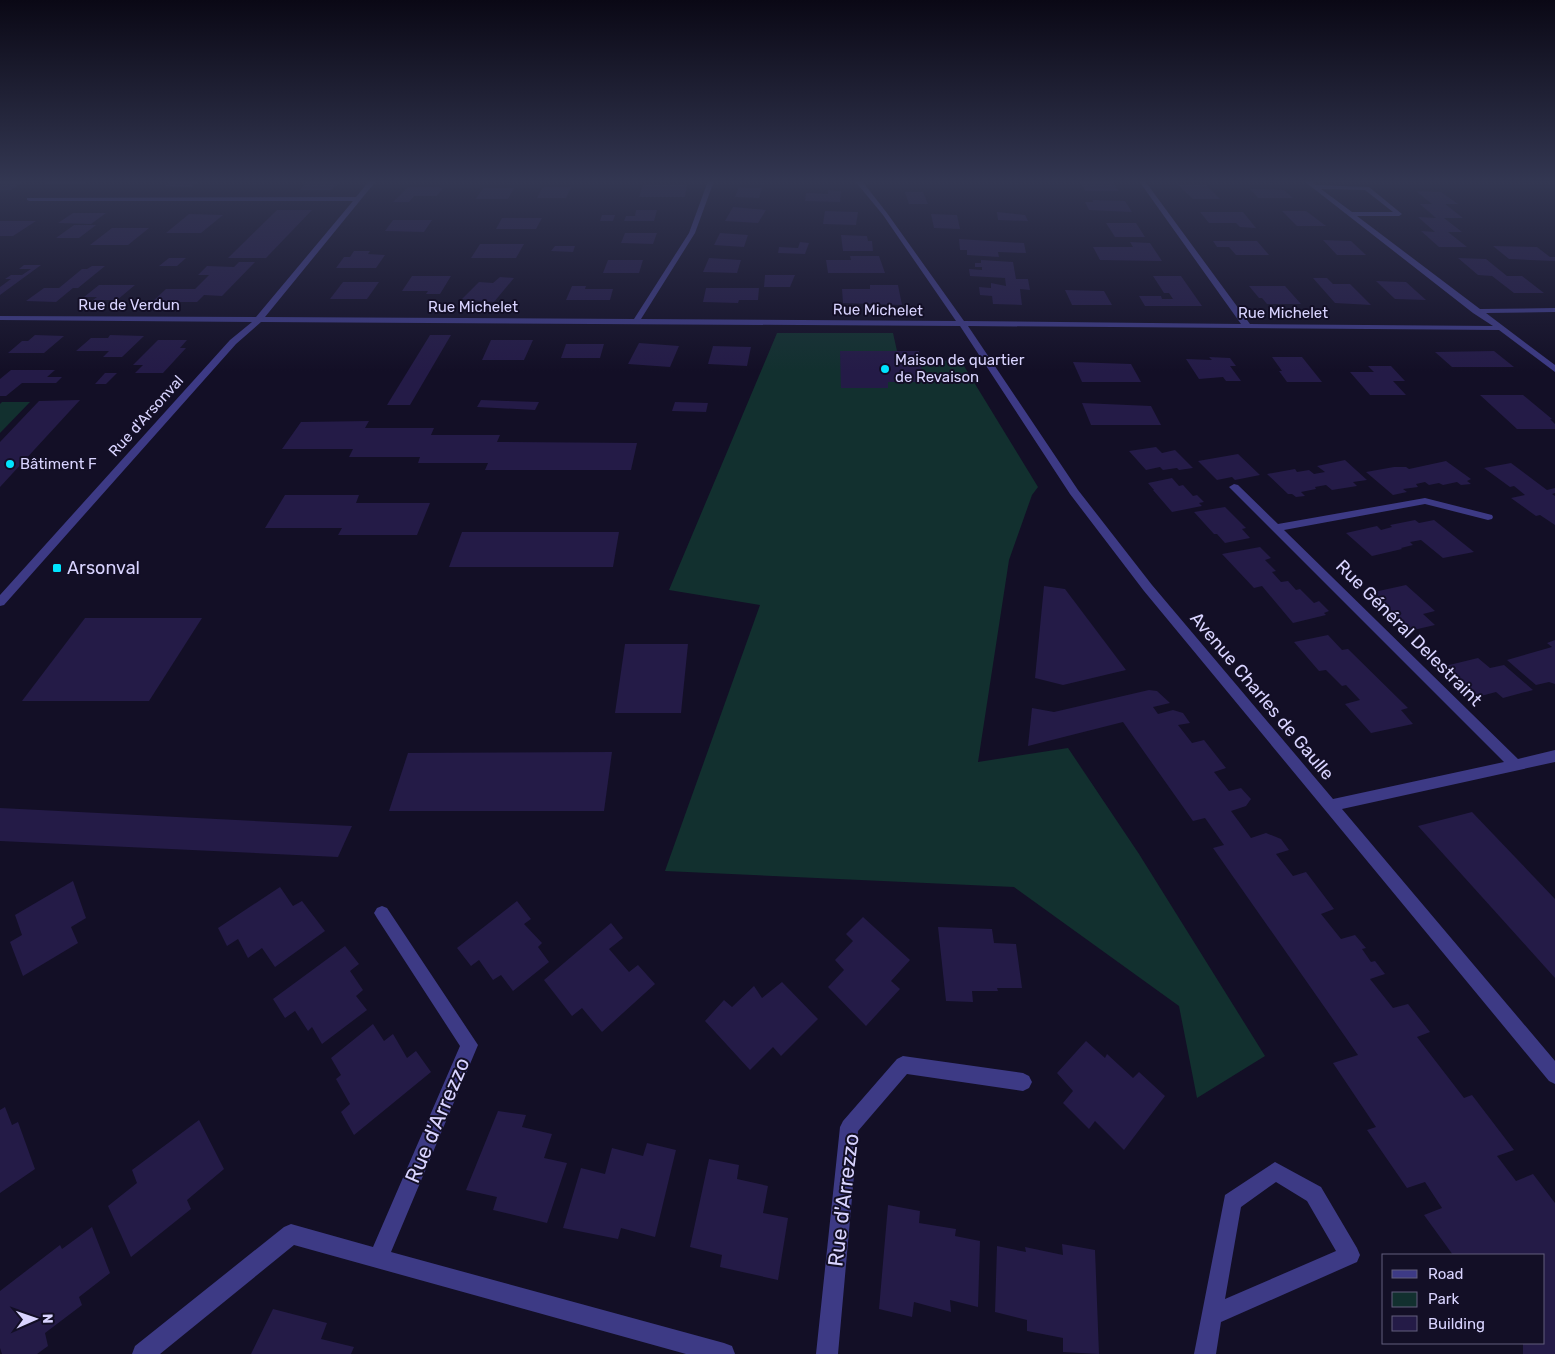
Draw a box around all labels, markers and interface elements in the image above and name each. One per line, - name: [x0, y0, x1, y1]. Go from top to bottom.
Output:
- street label: Rue de Verdun: [78, 296, 180, 314]
- street label: Rue Michelet: [428, 298, 518, 316]
- street label: Rue Michelet: [833, 300, 923, 320]
- street label: Rue Michelet: [1238, 304, 1328, 322]
- place label: Maison de quartier de Revaison: [895, 351, 1025, 386]
- marker: Maison de quartier de Revaison: [879, 363, 891, 375]
- street label: Rue d'Arsonval: [105, 372, 187, 460]
- place label: Bâtiment F: [20, 455, 97, 473]
- marker: Bâtiment F: [4, 458, 16, 470]
- street label: Rue Général Delestraint: [1331, 555, 1487, 711]
- place label: Arsonval: [67, 557, 140, 579]
- marker: Arsonval: [51, 562, 63, 574]
- street label: Avenue Charles de Gaulle: [1185, 608, 1339, 784]
- street label: Rue d'Arrezzo: [399, 1054, 475, 1186]
- street label: Rue d'Arrezzo: [822, 1132, 864, 1268]
- legend: [1382, 1254, 1545, 1344]
- text: Road: [1428, 1265, 1464, 1283]
- text: Park: [1428, 1290, 1459, 1308]
- north arrow: [10, 1294, 60, 1344]
- text: N: [39, 1313, 56, 1324]
- text: Building: [1428, 1315, 1485, 1333]

